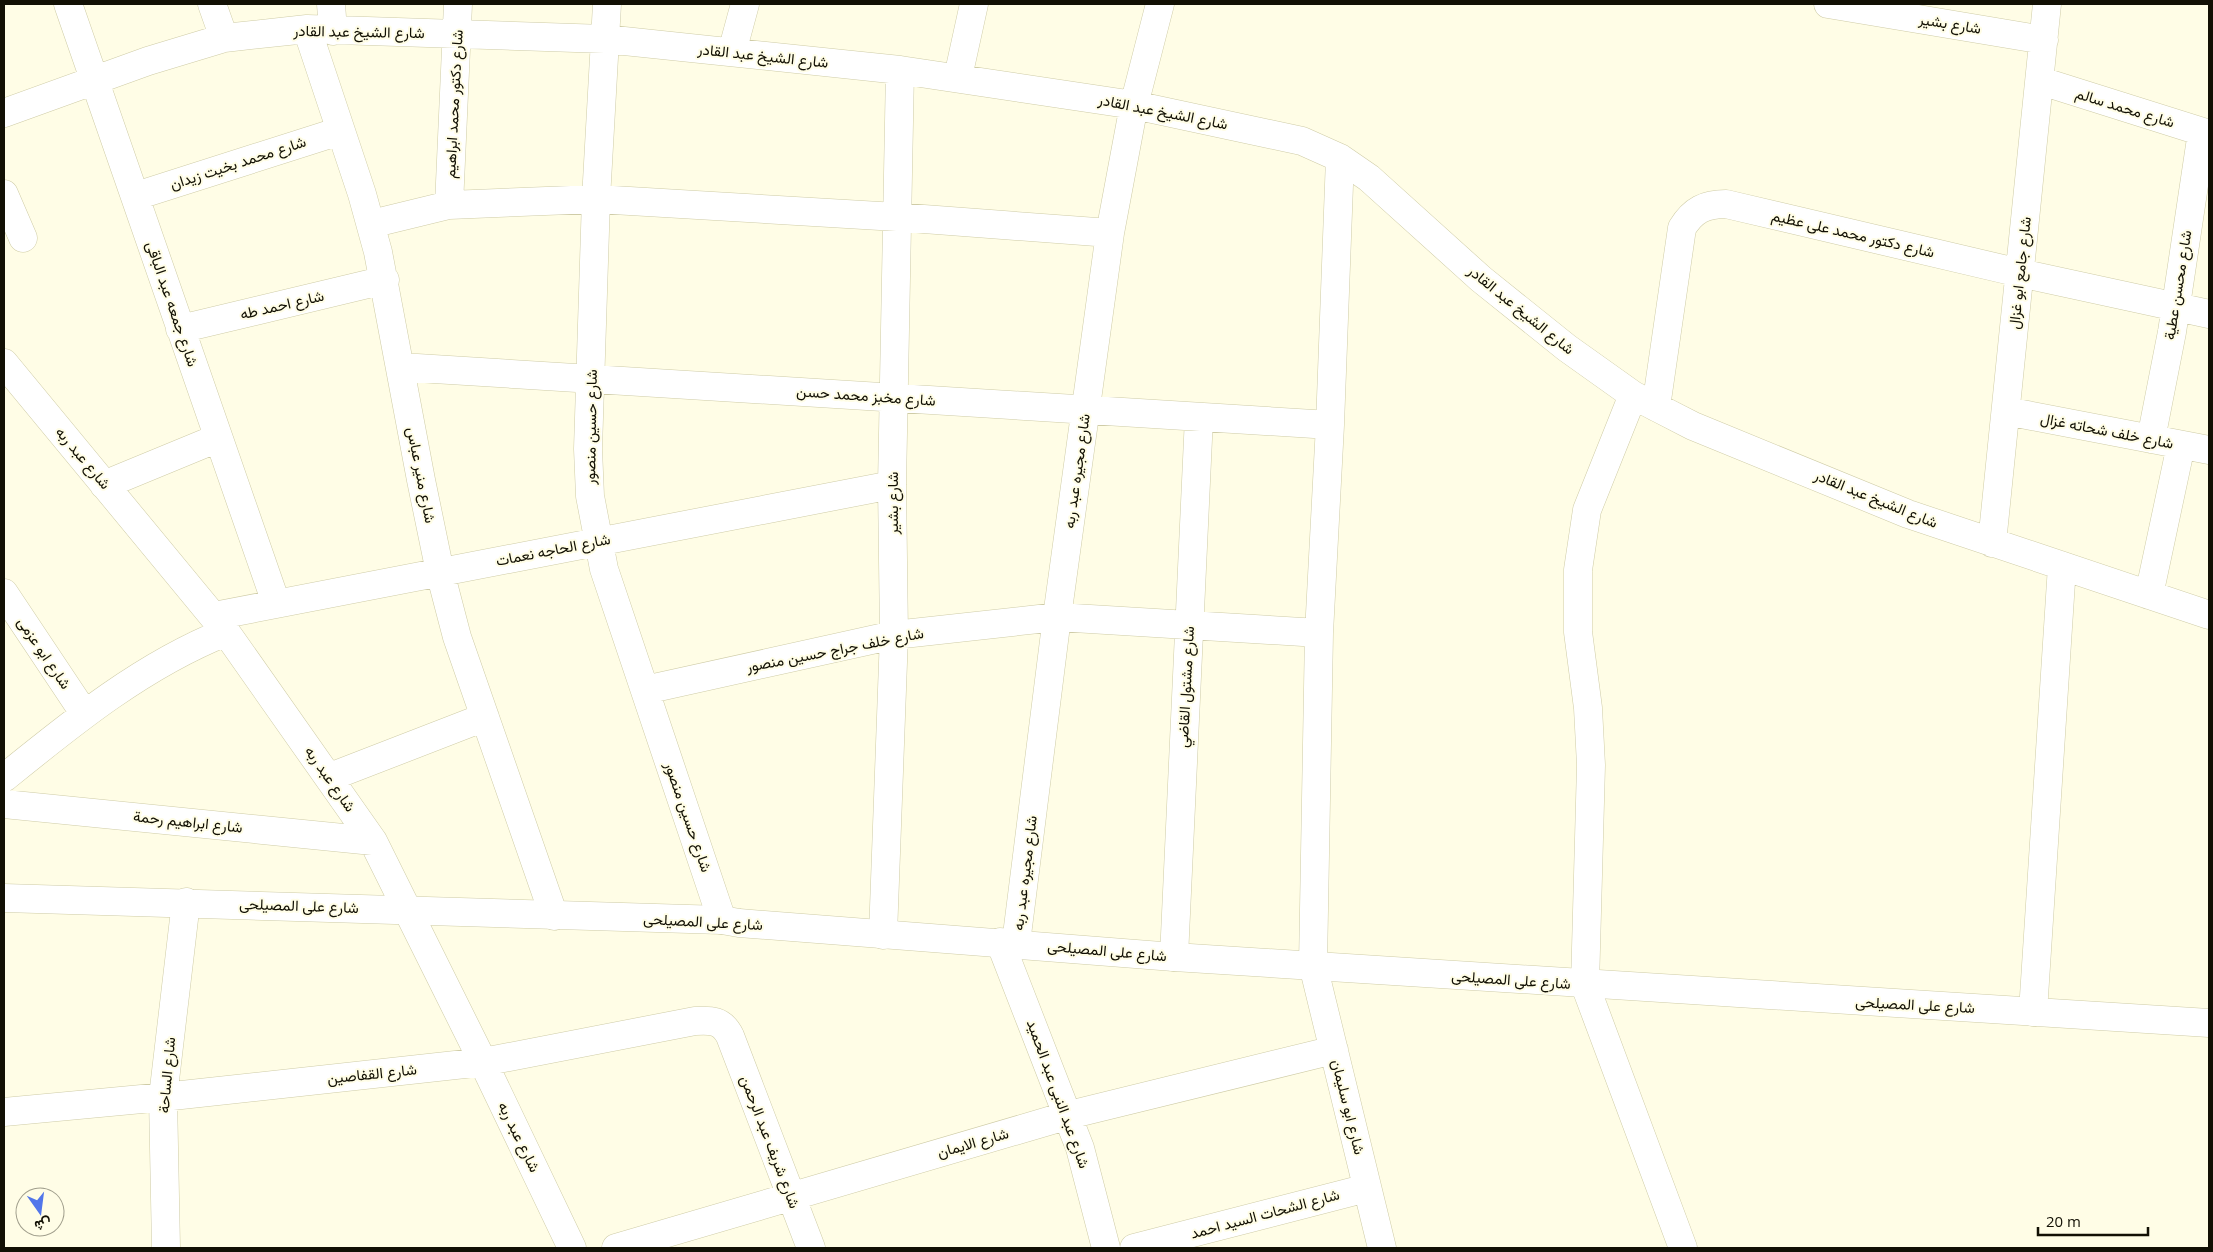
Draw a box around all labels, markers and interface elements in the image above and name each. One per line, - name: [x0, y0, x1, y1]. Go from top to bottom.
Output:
- street label: شارع بشير: [1916, 8, 1983, 40]
- street label: شارع الشيخ عبد القادر: [292, 20, 425, 44]
- street label: شارع دكتور محمد ابراهيم: [439, 29, 469, 179]
- street label: شارع الشيخ عبد القادر: [696, 38, 830, 74]
- street label: شارع محمد سالم: [2073, 83, 2177, 134]
- street label: شارع الشيخ عبد القادر: [1095, 88, 1230, 135]
- street label: شارع محمد بخيت زيدان: [167, 131, 309, 195]
- street label: شارع دكتور محمد على عظيم: [1769, 205, 1937, 263]
- street label: شارع جامع ابو غزال: [2003, 215, 2037, 330]
- street label: شارع محسن عطية: [2158, 228, 2198, 341]
- street label: شارع جمعه عبد الباقى: [140, 238, 204, 370]
- street label: شارع الشيخ عبد القادر: [1462, 259, 1579, 360]
- street label: شارع احمد طه: [238, 285, 326, 325]
- street label: شارع حسين منصور: [579, 369, 603, 486]
- street label: شارع مخبز محمد حسن: [796, 380, 936, 412]
- street label: شارع خلف شحاته غزال: [2039, 407, 2176, 455]
- street label: شارع مجيره عبد ربه: [1058, 412, 1096, 530]
- street label: شارع عبد ربه: [50, 422, 116, 494]
- street label: شارع منير عباس: [401, 425, 441, 525]
- street label: شارع الشيخ عبد القادر: [1810, 464, 1941, 534]
- street label: شارع بشير: [882, 471, 904, 535]
- street label: شارع الحاجه نعمات: [494, 528, 612, 572]
- street label: شارع ابو عزمى: [12, 612, 76, 694]
- street label: شارع خلف جراج حسين منصور: [744, 622, 926, 678]
- street label: شارع مشتول القاضي: [1172, 625, 1202, 748]
- street label: شارع عبد ربه: [299, 742, 361, 817]
- street label: شارع حسين منصور: [659, 758, 717, 875]
- street label: شارع ابراهيم رحمة: [132, 805, 244, 839]
- street label: شارع مجيره عبد ربه: [1007, 814, 1043, 932]
- street label: شارع على المصيلحى: [239, 893, 359, 919]
- street label: شارع على المصيلحى: [643, 908, 764, 936]
- street label: شارع على المصيلحى: [1046, 935, 1168, 967]
- street label: شارع على المصيلحى: [1450, 965, 1572, 995]
- street label: شارع على المصيلحى: [1855, 991, 1976, 1019]
- street label: شارع عبد النبى عبد الحميد: [1021, 1016, 1095, 1172]
- street label: شارع الساحة: [153, 1036, 181, 1114]
- street label: شارع ابو سليمان: [1326, 1057, 1370, 1157]
- street label: شارع القفاصين: [326, 1058, 418, 1090]
- street label: شارع شريف عبد الرحمن: [734, 1072, 806, 1212]
- street label: شارع عبد ربه: [492, 1098, 546, 1176]
- street label: شارع الايمان: [935, 1122, 1011, 1164]
- street label: شارع الشحات السيد احمد: [1188, 1183, 1342, 1244]
- north arrow: [15, 1187, 65, 1237]
- scale bar: [2038, 1204, 2148, 1236]
- text: 20 m: [2046, 1211, 2081, 1231]
- text: ش: [33, 1214, 54, 1236]

